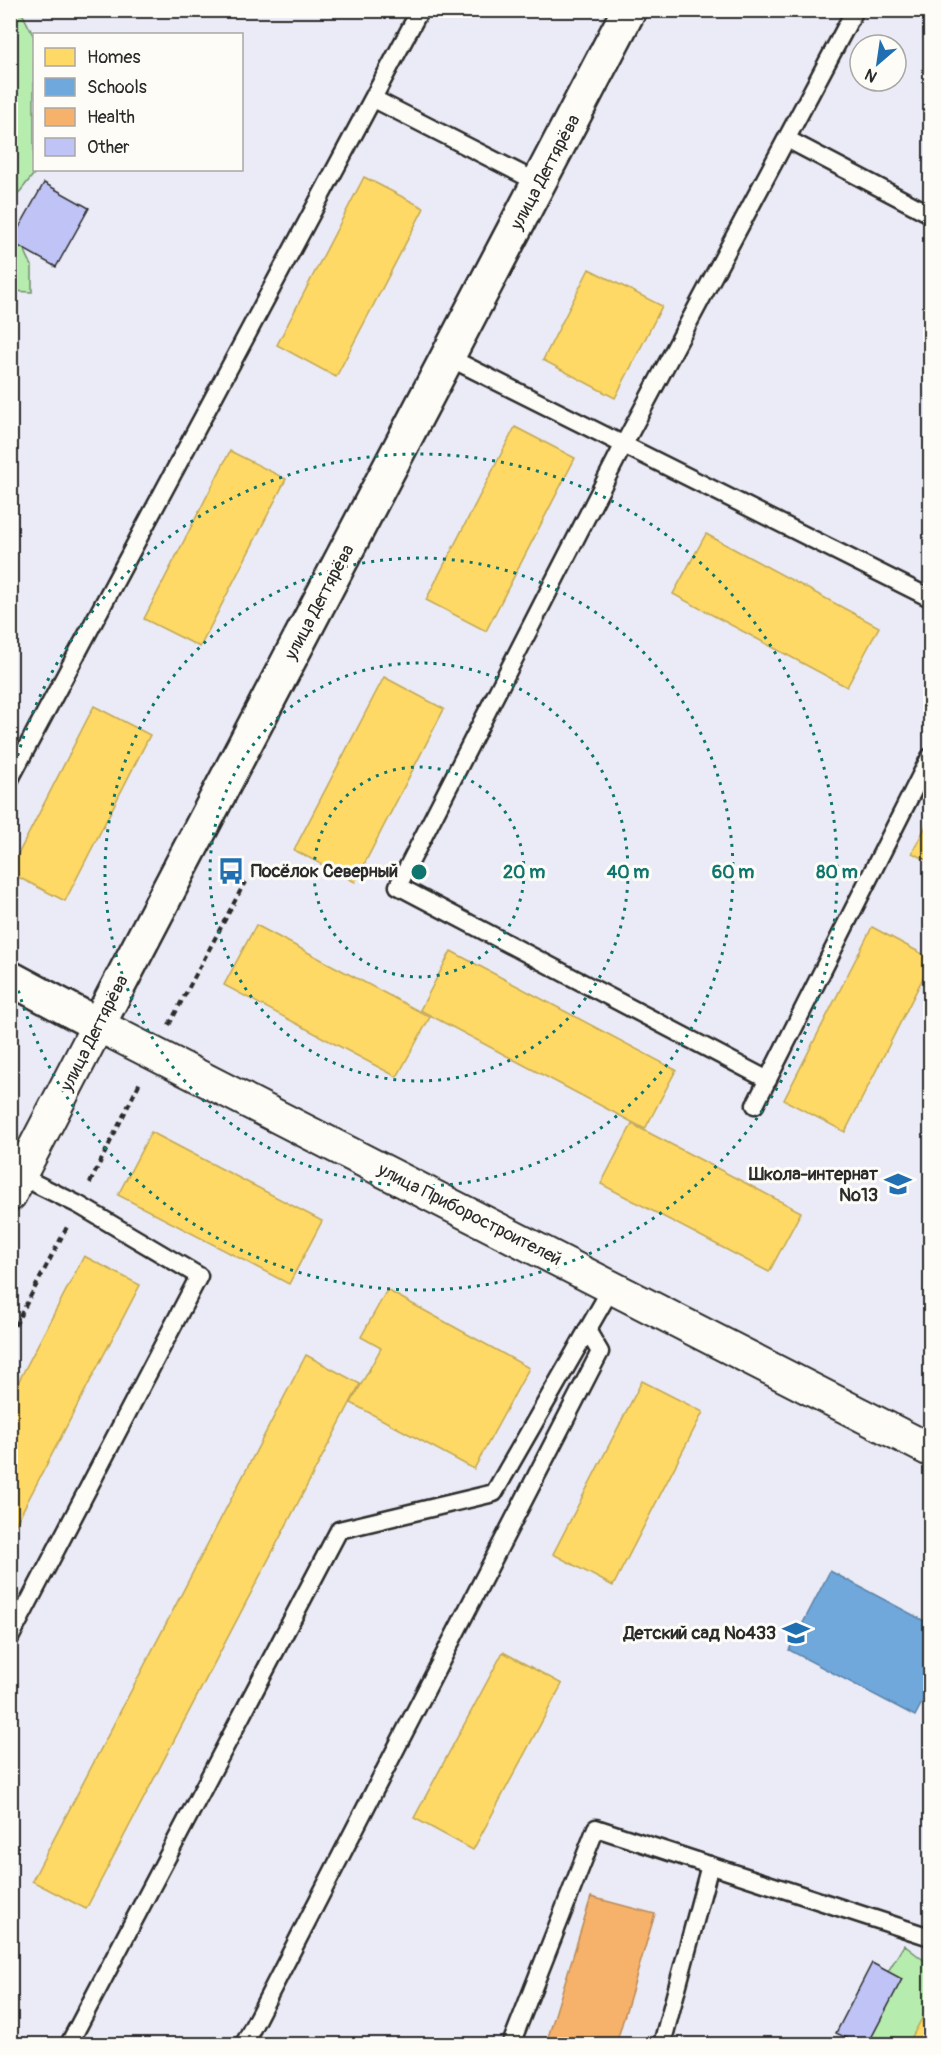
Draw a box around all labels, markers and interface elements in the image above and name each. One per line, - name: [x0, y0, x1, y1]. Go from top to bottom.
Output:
- legend: [33, 33, 243, 171]
- north arrow: [848, 33, 908, 93]
- text: Homes: [87, 46, 140, 69]
- text: N: [861, 64, 881, 87]
- text: Schools: [87, 76, 147, 99]
- text: Health: [87, 106, 135, 129]
- street label: улица Дегтярёва: [505, 111, 586, 235]
- text: Other: [87, 136, 130, 159]
- street label: улица Дегтярёва: [279, 541, 360, 665]
- bus stop icon: Посёлок Северный: [216, 856, 246, 886]
- place label: Посёлок Северный: [251, 860, 398, 883]
- text: 20 m: [503, 861, 545, 884]
- text: 40 m: [607, 861, 649, 884]
- text: 60 m: [712, 861, 754, 884]
- text: 80 m: [816, 861, 858, 884]
- centre of rings: [409, 862, 429, 882]
- street label: улица Дегтярёва: [55, 971, 134, 1096]
- street label: улица Приборостроителей: [373, 1158, 565, 1271]
- place label: Школа-интернат №13: [748, 1163, 879, 1207]
- school or university icon: Школа-интернат №13: [883, 1169, 913, 1199]
- school or university icon: Детский сад №433: [781, 1618, 811, 1648]
- place label: Детский сад №433: [623, 1622, 776, 1645]

